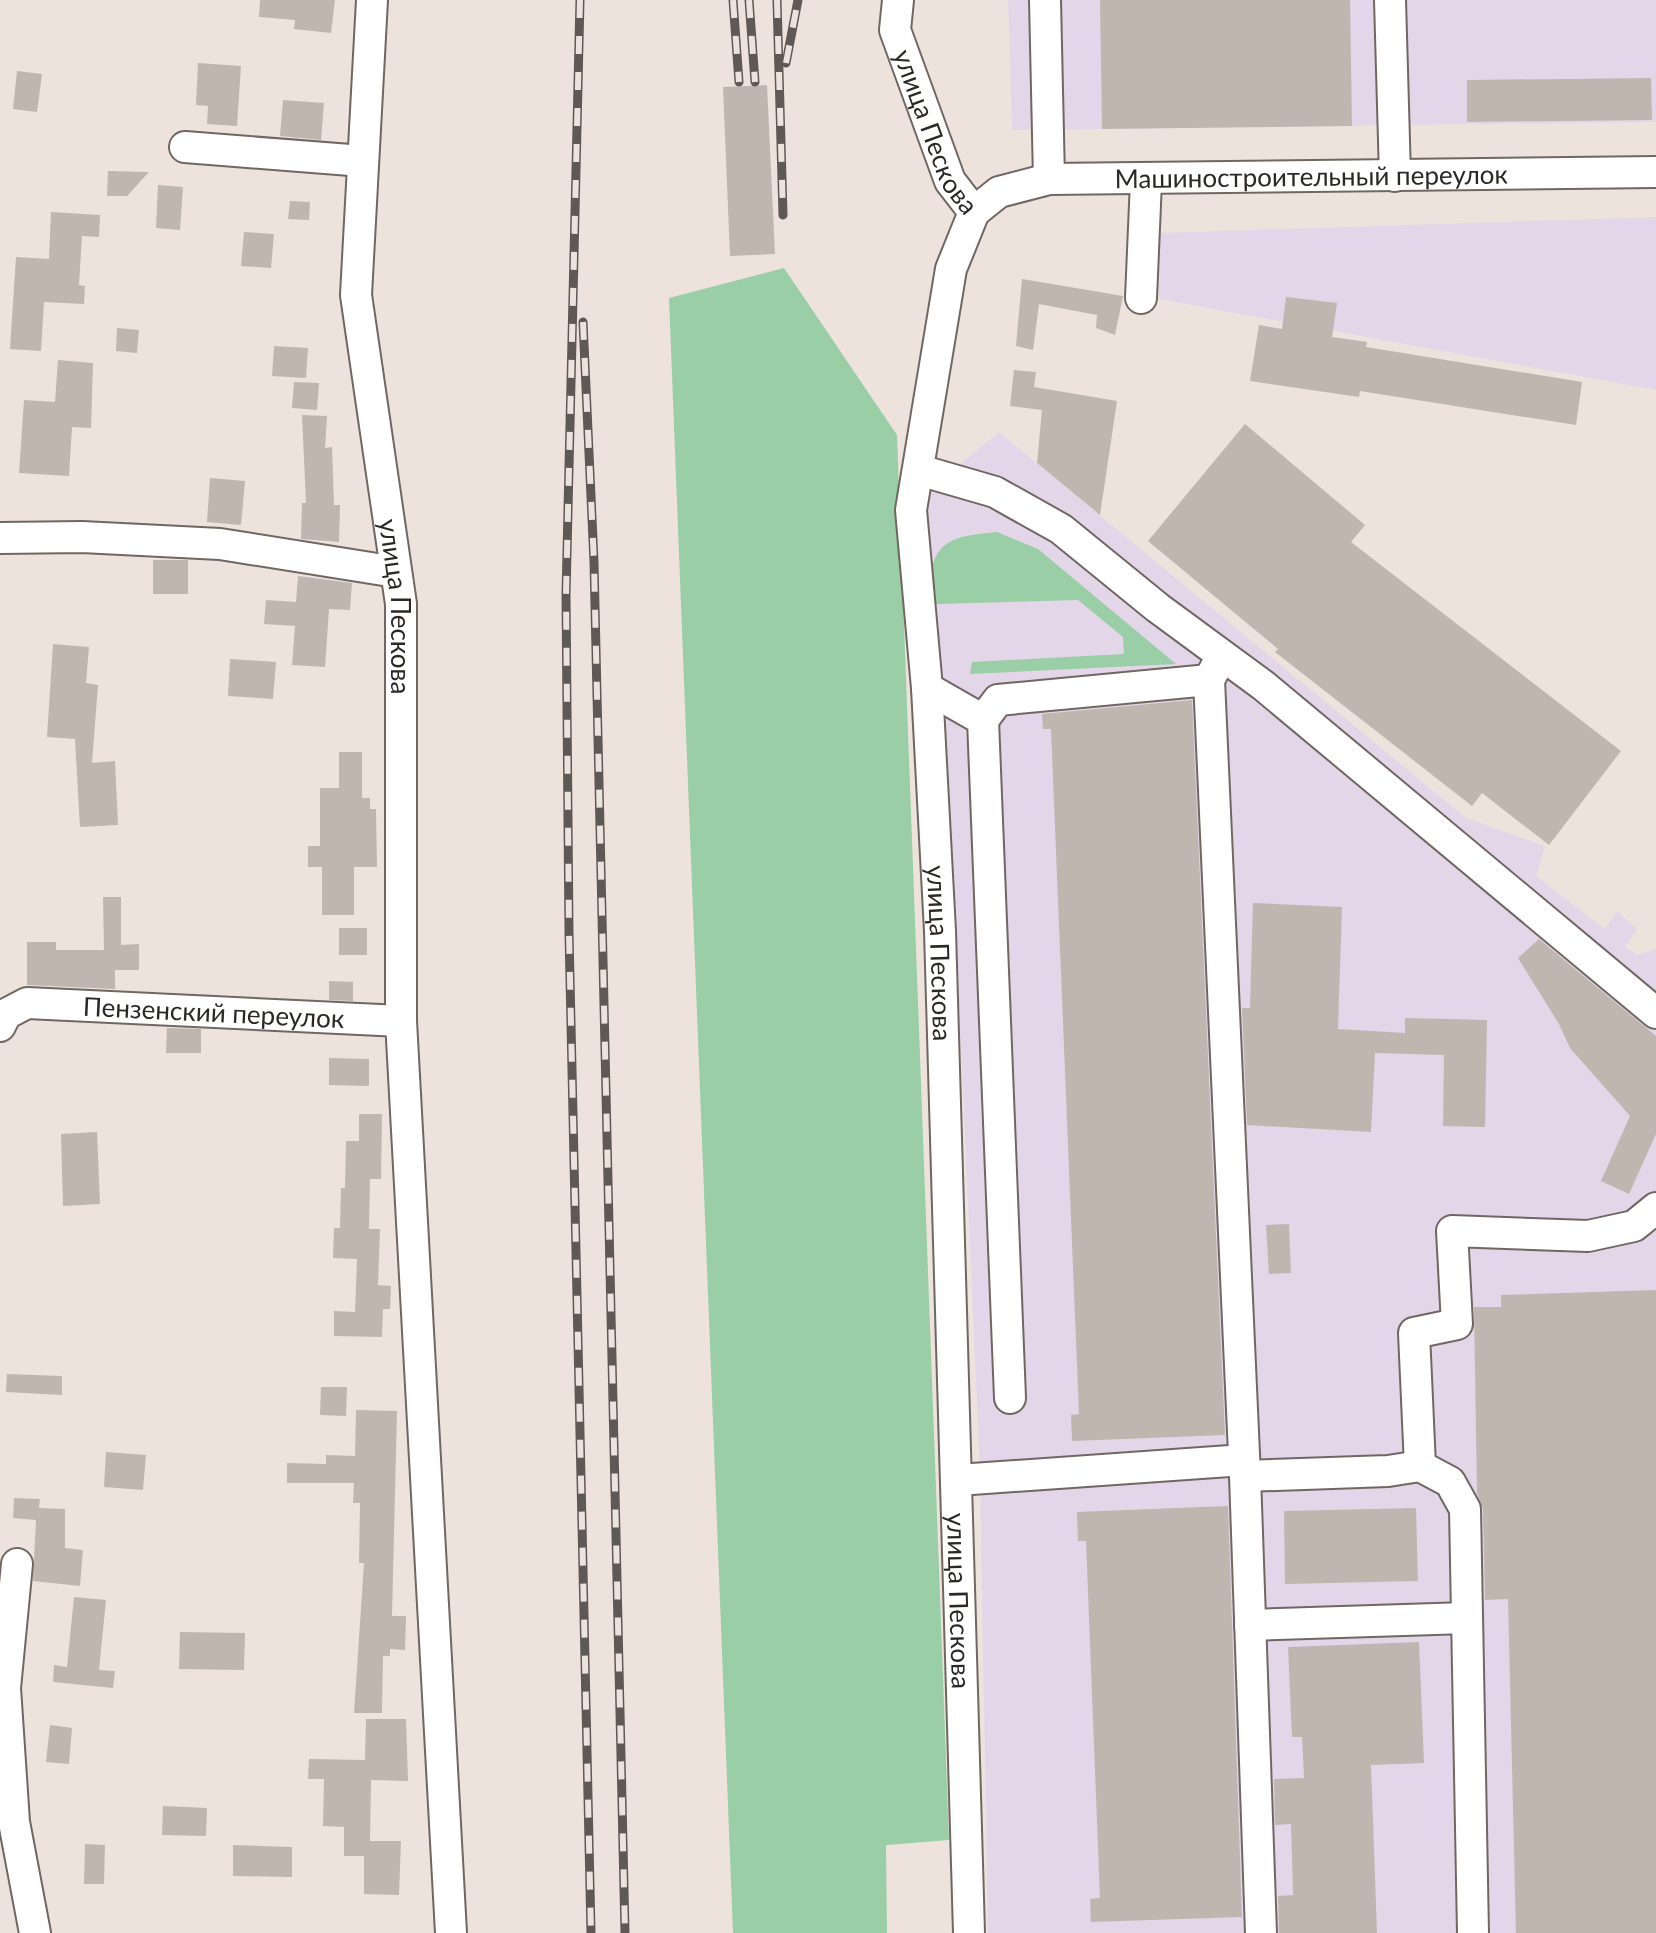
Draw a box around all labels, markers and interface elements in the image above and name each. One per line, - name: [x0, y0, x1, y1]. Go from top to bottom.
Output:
- street label: улица Пескова: [887, 45, 985, 220]
- street label: Машиностроительный переулок: [1114, 158, 1509, 194]
- street label: улица Пескова: [373, 517, 417, 694]
- street label: улица Пескова: [920, 864, 959, 1042]
- street label: Пензенский переулок: [82, 990, 346, 1034]
- street label: улица Пескова: [941, 1512, 978, 1689]

